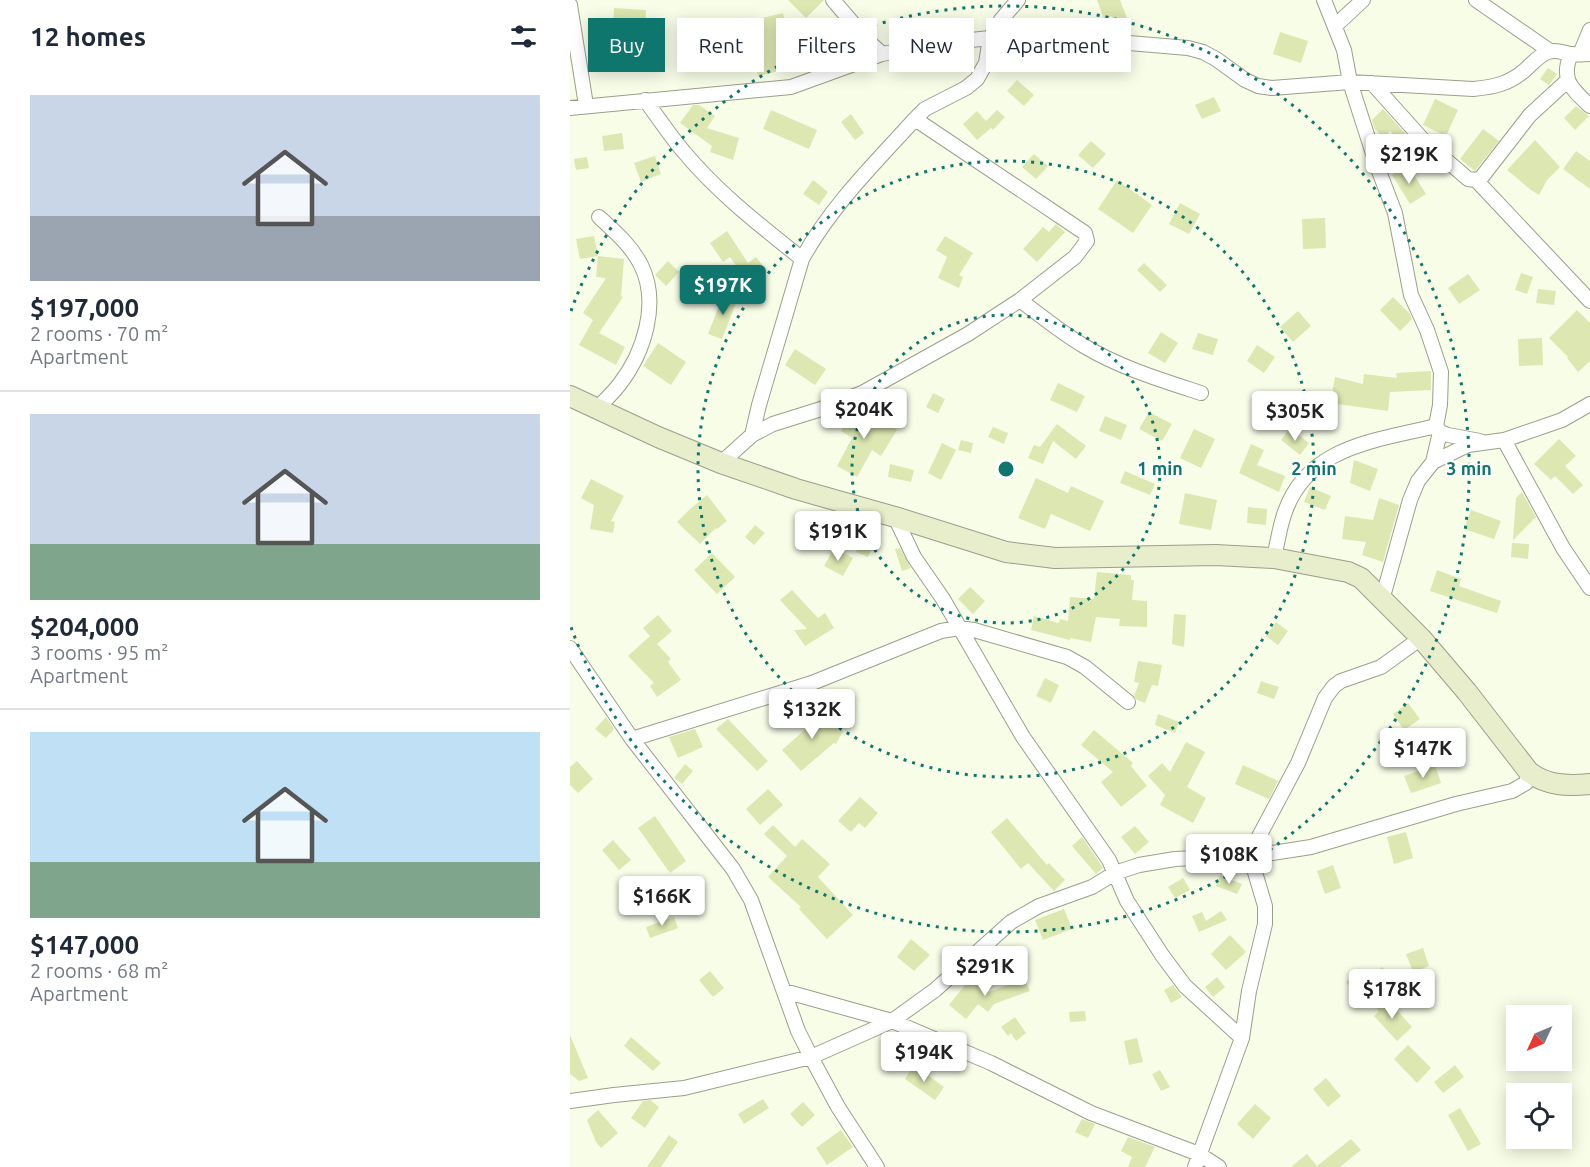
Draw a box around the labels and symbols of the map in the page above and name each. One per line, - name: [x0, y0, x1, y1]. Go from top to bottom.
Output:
- pin: $219K: [1367, 134, 1451, 185]
- pin: $197K: [681, 265, 765, 316]
- pin: $204K: [822, 389, 906, 440]
- pin: $305K: [1253, 391, 1337, 442]
- text: 1 min: [1137, 458, 1183, 478]
- text: 2 min: [1291, 458, 1337, 478]
- text: 3 min: [1446, 458, 1492, 478]
- centre of rings: [996, 459, 1016, 479]
- pin: $191K: [796, 511, 880, 562]
- pin: $132K: [770, 689, 854, 740]
- pin: $147K: [1381, 728, 1465, 779]
- pin: $108K: [1187, 834, 1271, 885]
- pin: $166K: [620, 876, 704, 927]
- pin: $291K: [943, 946, 1027, 997]
- pin: $178K: [1350, 969, 1434, 1020]
- north arrow: [1506, 1005, 1572, 1071]
- pin: $194K: [882, 1032, 966, 1083]

